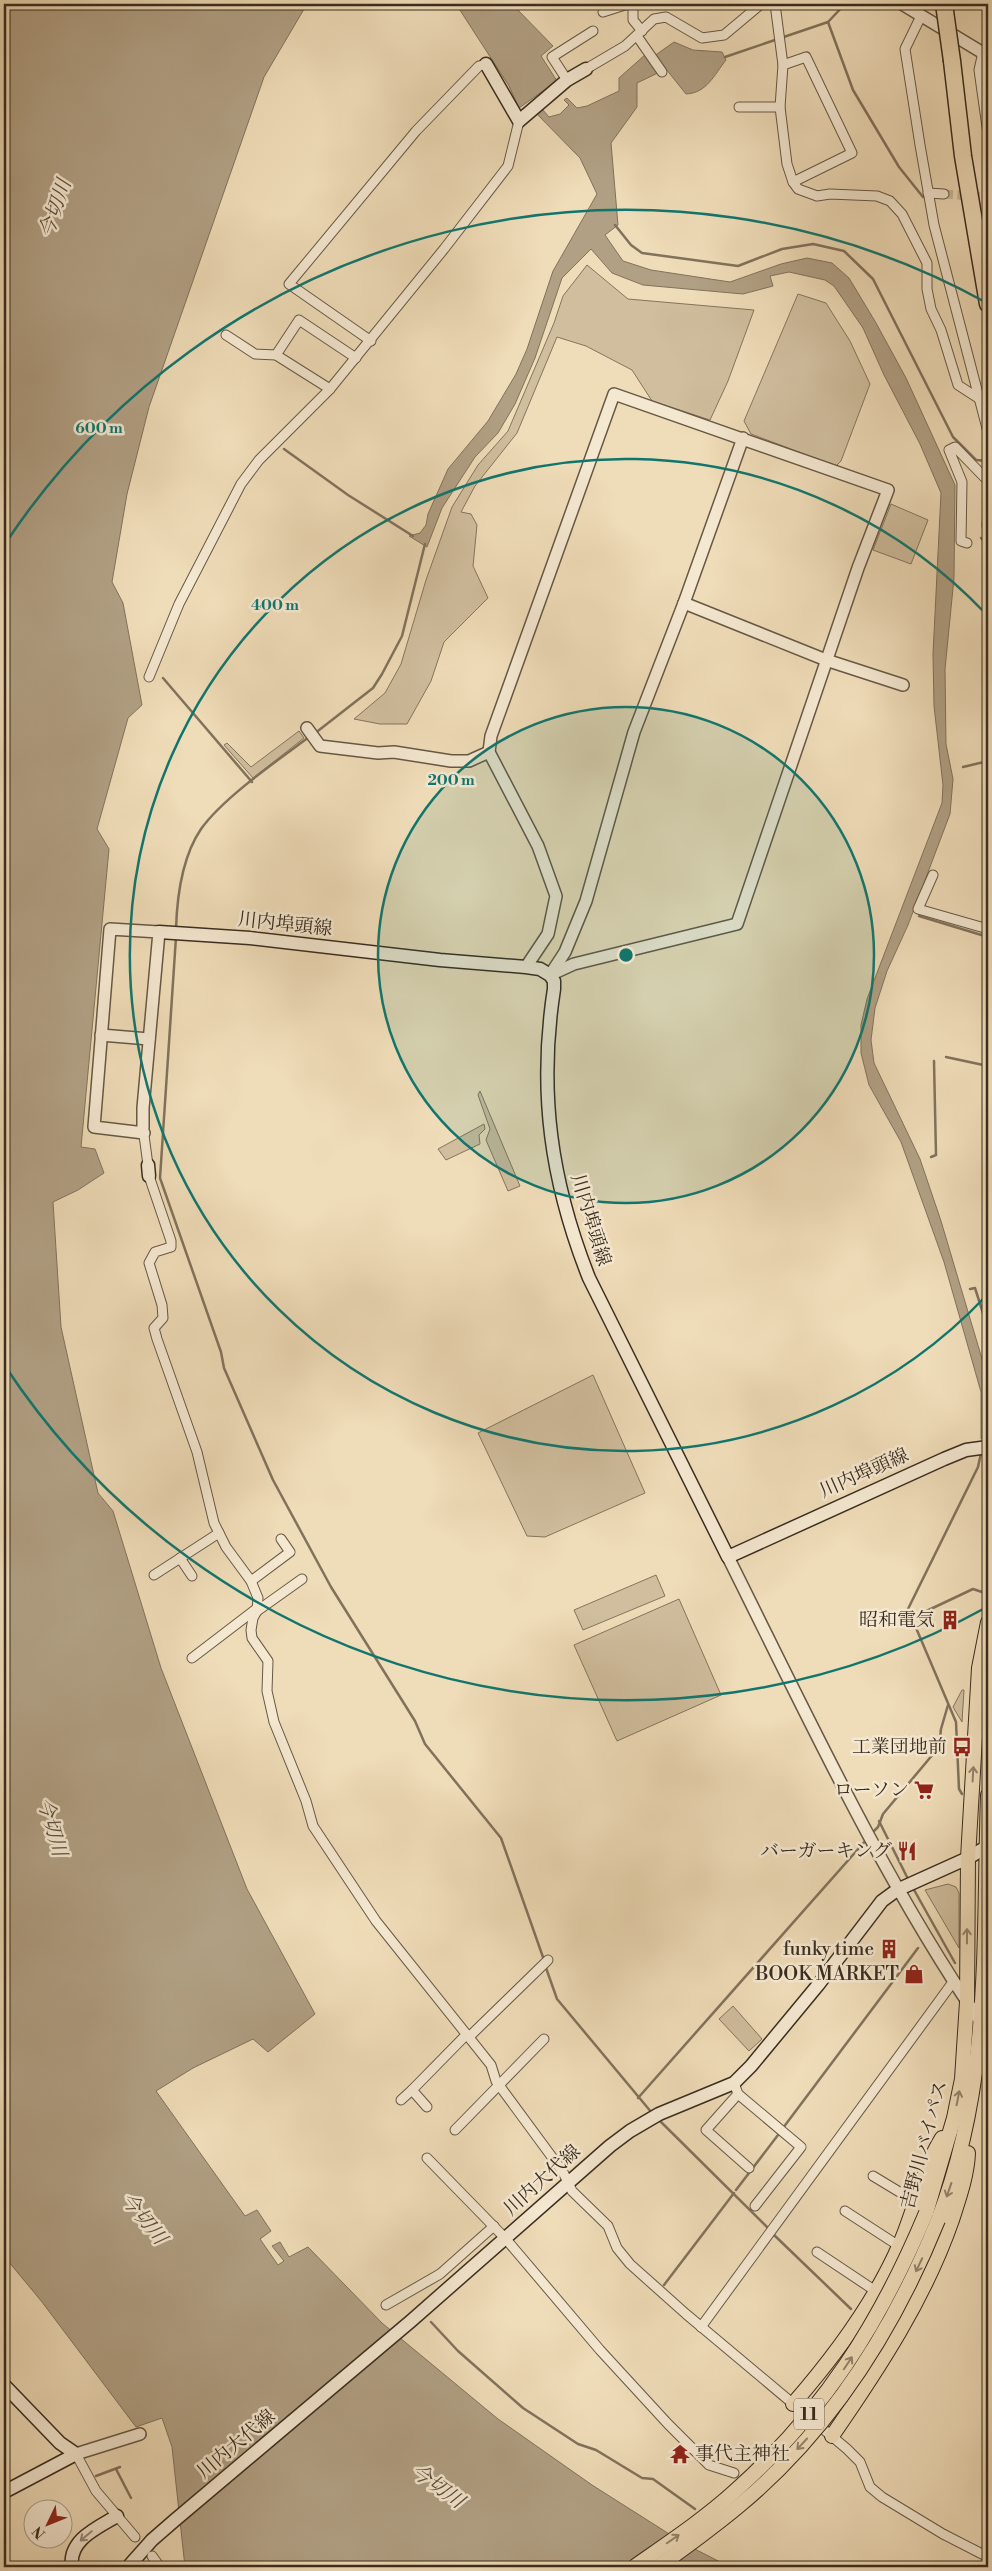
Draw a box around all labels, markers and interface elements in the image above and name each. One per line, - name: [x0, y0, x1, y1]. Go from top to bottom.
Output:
- water label: 今切川: [34, 175, 78, 241]
- text: 600 m: [75, 419, 123, 438]
- text: 400 m: [251, 596, 299, 615]
- text: 200 m: [427, 771, 475, 790]
- street label: 川内埠頭線: [236, 907, 334, 941]
- centre of rings: [617, 946, 635, 964]
- street label: 川内埠頭線: [566, 1171, 616, 1269]
- street label: 川内埠頭線: [816, 1443, 912, 1503]
- place label: 昭和電気: [859, 1608, 935, 1632]
- building icon: 昭和電気: [939, 1609, 961, 1631]
- place label: 工業団地前: [852, 1735, 947, 1759]
- bus stop icon: 工業団地前: [951, 1736, 973, 1758]
- one-way arrow: [968, 1766, 977, 1782]
- place label: ローソン: [834, 1778, 909, 1802]
- supermarket icon: ローソン: [913, 1779, 935, 1801]
- water label: 今切川: [31, 1795, 72, 1861]
- place label: バーガーキング: [760, 1839, 892, 1863]
- restaurant icon: バーガーキング: [896, 1840, 918, 1862]
- one-way arrow: [962, 1929, 972, 1945]
- place label: funky time: [783, 1937, 874, 1961]
- building icon: funky time: [878, 1938, 900, 1960]
- place label: BOOK MARKET: [754, 1962, 899, 1986]
- shop icon: BOOK MARKET: [903, 1963, 925, 1985]
- street label: 吉野川バイパス: [895, 2078, 953, 2212]
- one-way arrow: [953, 2091, 963, 2107]
- street label: 川内大代線: [499, 2139, 585, 2221]
- one-way arrow: [944, 2182, 953, 2197]
- water label: 今切川: [114, 2188, 173, 2252]
- one-way arrow: [914, 2257, 924, 2272]
- one-way arrow: [843, 2356, 853, 2370]
- road number: 11: [794, 2398, 824, 2430]
- street label: 川内大代線: [192, 2404, 280, 2484]
- one-way arrow: [796, 2438, 808, 2451]
- place label: 事代主神社: [695, 2442, 790, 2466]
- temple icon: 事代主神社: [669, 2443, 691, 2465]
- water label: 今切川: [405, 2459, 470, 2516]
- north arrow: [22, 2498, 72, 2548]
- text: N: [29, 2522, 50, 2542]
- one-way arrow: [80, 2531, 93, 2542]
- one-way arrow: [666, 2534, 680, 2544]

